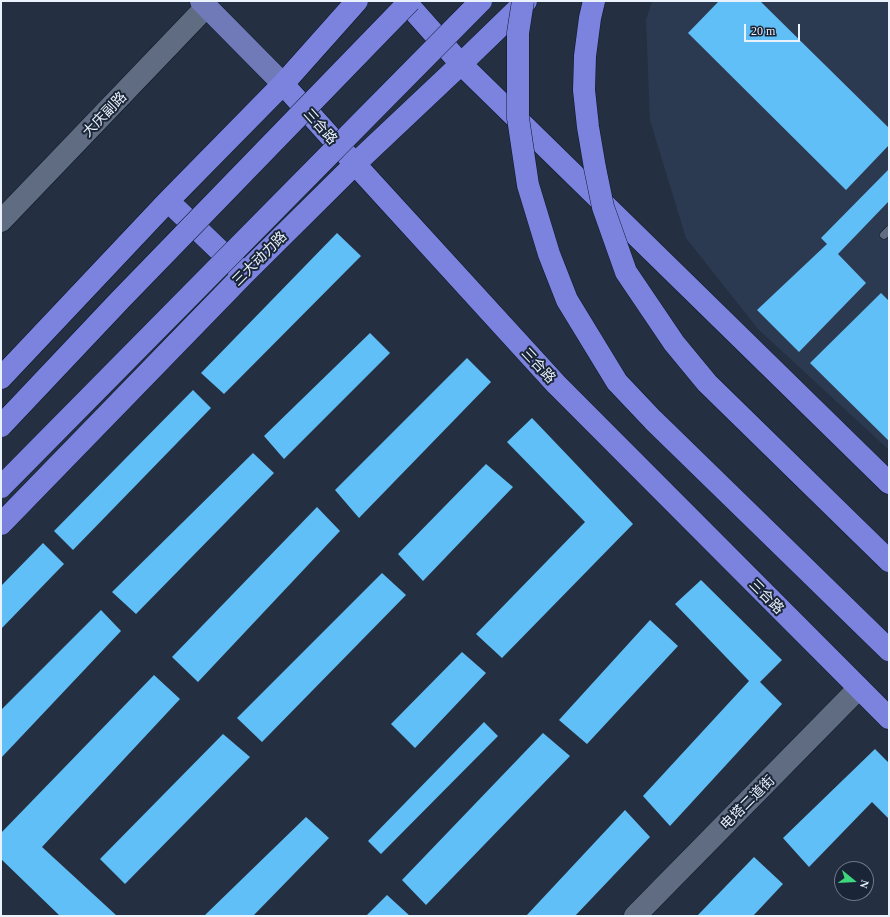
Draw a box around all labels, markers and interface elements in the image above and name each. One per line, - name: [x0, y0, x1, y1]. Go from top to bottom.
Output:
- scale bar: [746, 16, 802, 42]
- text: 20 m: [751, 24, 775, 38]
- street label: 大庆副路: [79, 88, 129, 140]
- street label: 三合路: [301, 105, 341, 147]
- street label: 三大动力路: [228, 227, 290, 289]
- street label: 三合路: [519, 344, 559, 386]
- street label: 三合路: [746, 575, 788, 617]
- street label: 电塔二道街: [716, 771, 778, 833]
- north arrow: [834, 861, 874, 901]
- text: N: [858, 879, 871, 890]

